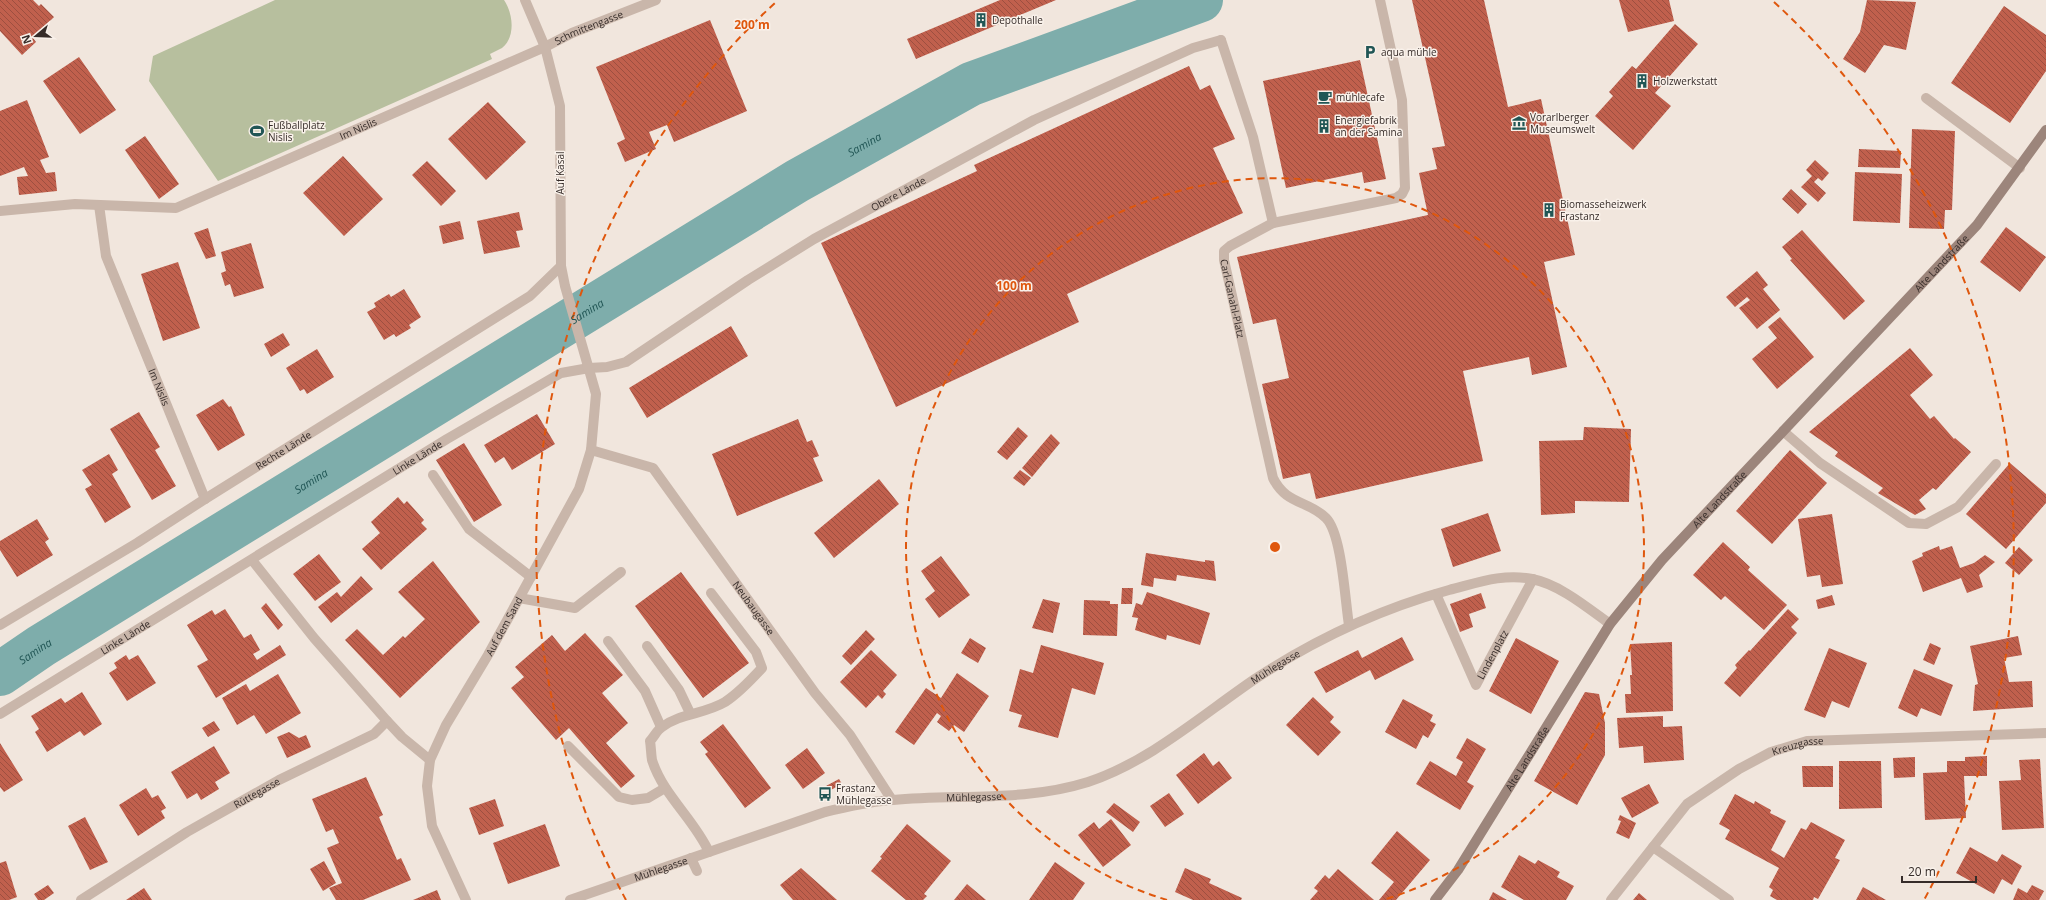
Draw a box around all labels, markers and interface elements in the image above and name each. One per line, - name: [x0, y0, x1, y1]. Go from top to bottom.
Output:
- street label: Schmittengasse: [552, 7, 625, 48]
- building icon: Depothalle: [973, 12, 989, 28]
- place label: Depothalle: [992, 13, 1043, 27]
- north arrow: [16, 16, 56, 56]
- text: 200 m: [734, 16, 770, 33]
- text: N: [18, 33, 35, 46]
- parking icon: aqua mühle: [1362, 44, 1378, 60]
- place label: aqua mühle: [1381, 45, 1437, 59]
- building icon: Holzwerkstatt: [1634, 73, 1650, 89]
- place label: Holzwerkstatt: [1653, 74, 1718, 88]
- cafe icon: mühlecafe: [1317, 89, 1333, 105]
- place label: mühlecafe: [1336, 90, 1385, 104]
- place label: Vorarlberger Museumswelt: [1530, 110, 1596, 136]
- place label: Energiefabrik an der Samina: [1335, 113, 1402, 139]
- street label: Im Nislis: [337, 114, 379, 143]
- museum icon: Vorarlberger Museumswelt: [1511, 115, 1527, 131]
- place label: Fußballplatz Nislis: [268, 118, 325, 144]
- building icon: Energiefabrik an der Samina: [1316, 118, 1332, 134]
- sports icon: Fußballplatz Nislis: [249, 123, 265, 139]
- water label: Samina: [844, 128, 884, 159]
- street label: Auf Kasal: [553, 152, 567, 194]
- street label: Obere Lände: [868, 173, 928, 214]
- place label: Biomasseheizwerk Frastanz: [1560, 197, 1647, 223]
- building icon: Biomasseheizwerk Frastanz: [1541, 202, 1557, 218]
- street label: Alte Landstraße: [1911, 231, 1972, 295]
- street label: Carl-Ganahl-Platz: [1217, 258, 1248, 340]
- text: 100 m: [996, 277, 1032, 294]
- water label: Samina: [567, 295, 606, 327]
- street label: Im Nislis: [145, 366, 173, 408]
- street label: Rechte Lände: [253, 427, 314, 473]
- street label: Linke Lände: [390, 436, 445, 478]
- water label: Samina: [291, 464, 330, 496]
- street label: Alte Landstraße: [1689, 467, 1750, 531]
- centre of rings: [1268, 540, 1282, 554]
- street label: Neubaugasse: [730, 578, 778, 638]
- street label: Auf dem Sand: [482, 594, 526, 658]
- street label: Linke Lände: [98, 616, 153, 658]
- street label: Lindenplatz: [1473, 627, 1512, 682]
- water label: Samina: [15, 634, 54, 667]
- street label: Mühlegasse: [1248, 646, 1303, 687]
- street label: Alte Landstraße: [1502, 723, 1552, 793]
- street label: Kreuzgasse: [1770, 733, 1824, 758]
- street label: Rüttegasse: [231, 774, 283, 811]
- place label: Frastanz Mühlegasse: [836, 781, 892, 807]
- bus stop icon: Frastanz Mühlegasse: [817, 786, 833, 802]
- street label: Mühlegasse: [946, 789, 1003, 804]
- street label: Mühlegasse: [632, 853, 690, 884]
- scale bar: [1902, 858, 1976, 884]
- text: 20 m: [1908, 863, 1936, 880]

